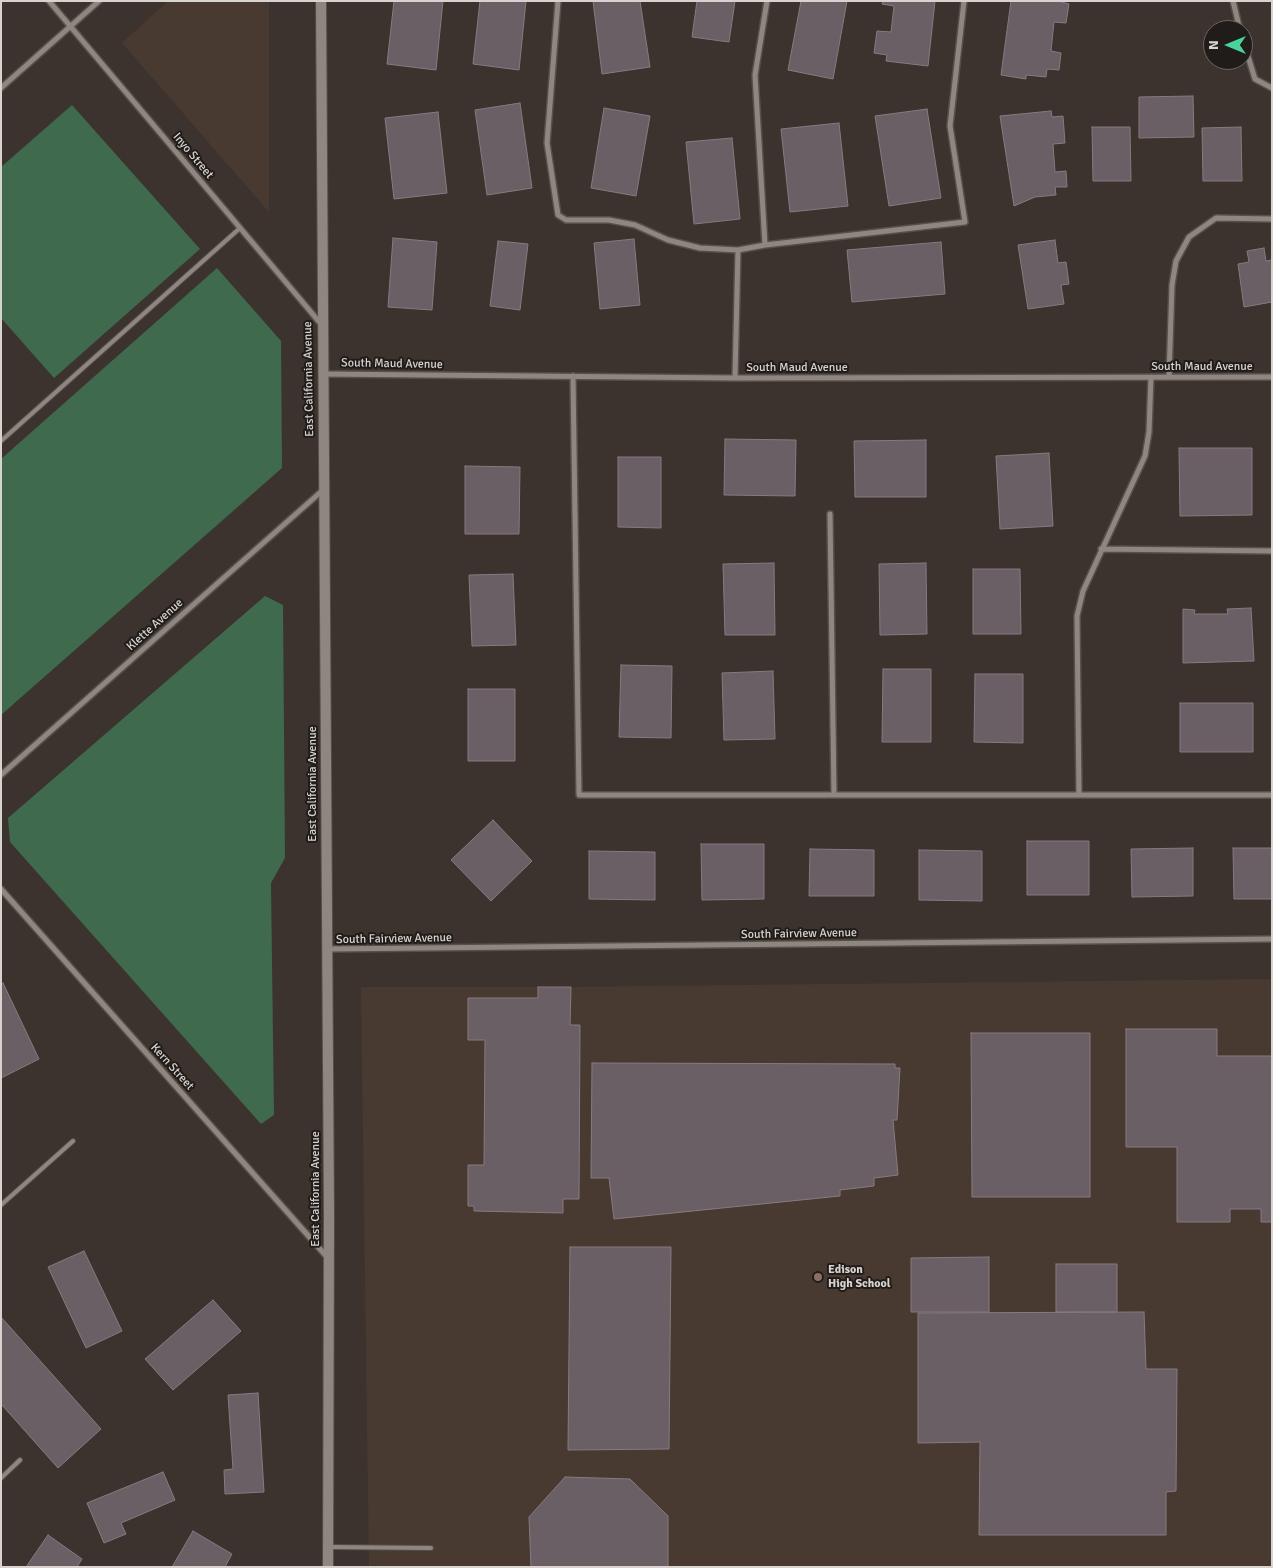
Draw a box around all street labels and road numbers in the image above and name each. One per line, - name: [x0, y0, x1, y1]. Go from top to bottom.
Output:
- street label: Inyo Street: [170, 130, 216, 182]
- street label: East California Avenue: [301, 321, 317, 437]
- street label: South Maud Avenue: [341, 356, 443, 372]
- street label: South Maud Avenue: [1151, 360, 1253, 374]
- street label: South Maud Avenue: [746, 361, 848, 375]
- street label: Klette Avenue: [124, 596, 186, 654]
- street label: East California Avenue: [306, 726, 320, 842]
- street label: South Fairview Avenue: [741, 926, 857, 942]
- street label: South Fairview Avenue: [336, 931, 452, 947]
- street label: Kern Street: [147, 1041, 197, 1093]
- street label: East California Avenue: [309, 1131, 323, 1247]

